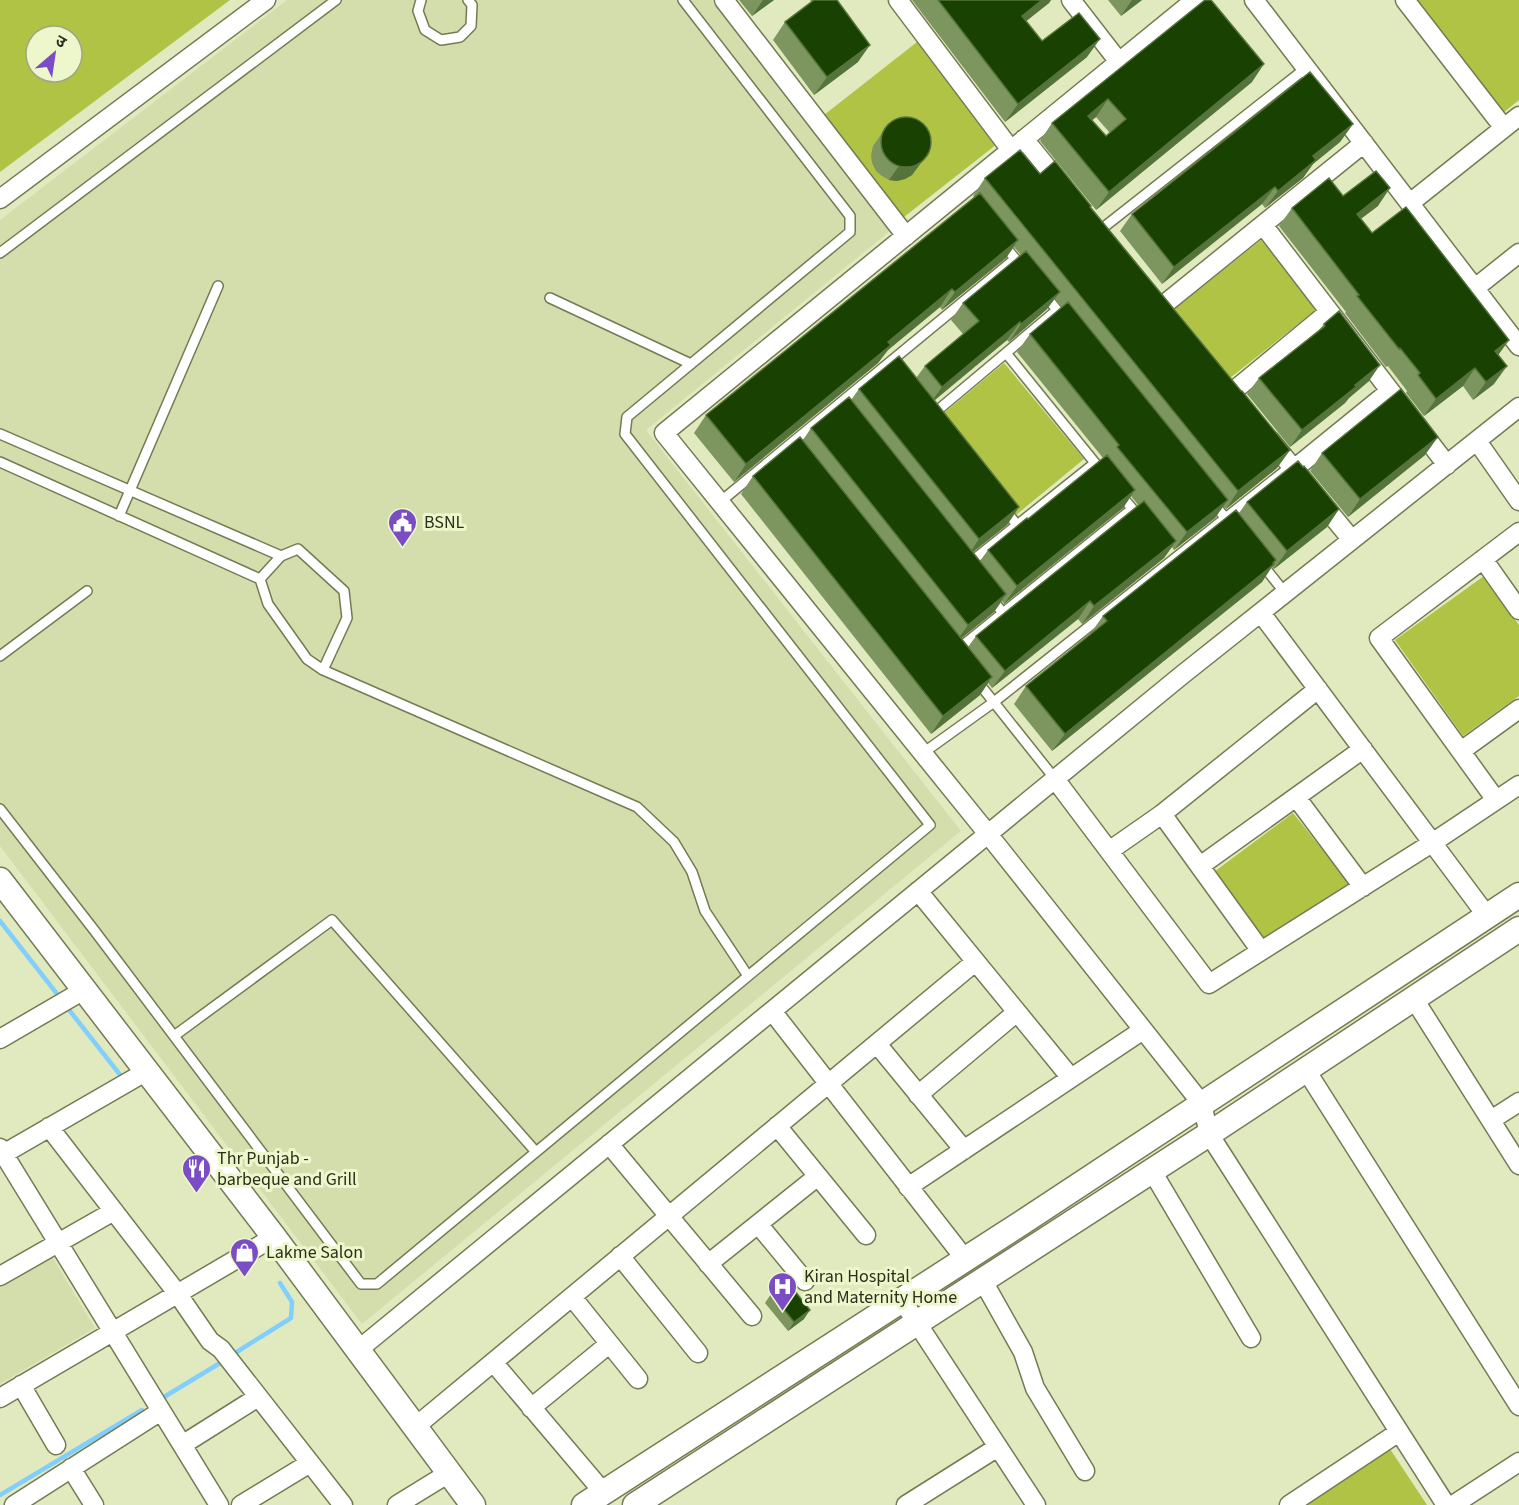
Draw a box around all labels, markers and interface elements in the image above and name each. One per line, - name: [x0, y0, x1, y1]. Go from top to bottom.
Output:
- north arrow: [24, 24, 84, 84]
- text: उ: [51, 30, 71, 54]
- public building icon: BSNL: [387, 506, 419, 548]
- place label: BSNL: [424, 510, 465, 535]
- place label: Thr Punjab - barbeque and Grill: [217, 1146, 357, 1192]
- restaurant icon: Thr Punjab - barbeque and Grill: [180, 1152, 212, 1194]
- shop icon: Lakme Salon: [229, 1236, 261, 1278]
- place label: Lakme Salon: [266, 1240, 363, 1265]
- place label: Kiran Hospital and Maternity Home: [804, 1264, 957, 1310]
- hospital icon: Kiran Hospital and Maternity Home: [767, 1270, 799, 1312]

